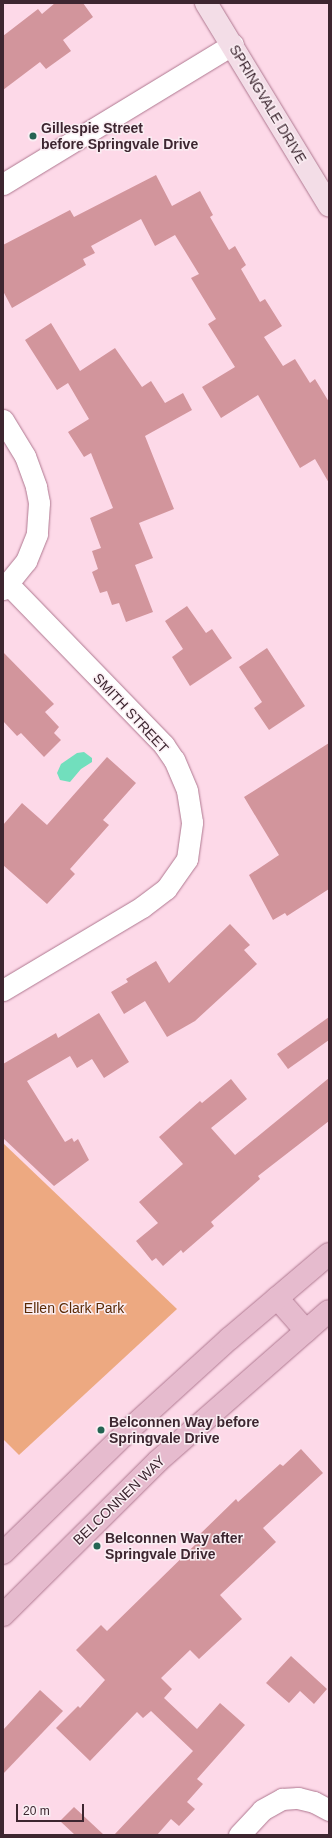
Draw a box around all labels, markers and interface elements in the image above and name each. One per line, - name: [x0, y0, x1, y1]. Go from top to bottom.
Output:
- street label: SPRINGVALE DRIVE: [226, 42, 310, 166]
- place label: Gillespie Street before Springvale Drive: [41, 120, 198, 152]
- marker: Gillespie Street before Springvale Drive: [28, 131, 38, 141]
- street label: SMITH STREET: [90, 670, 172, 756]
- park label: Ellen Clark Park: [24, 1300, 124, 1316]
- place label: Belconnen Way before Springvale Drive: [109, 1414, 259, 1446]
- marker: Belconnen Way before Springvale Drive: [96, 1425, 106, 1435]
- street label: BELCONNEN WAY: [70, 1452, 168, 1548]
- place label: Belconnen Way after Springvale Drive: [105, 1530, 243, 1562]
- marker: Belconnen Way after Springvale Drive: [92, 1541, 102, 1551]
- scale bar: [18, 1796, 86, 1822]
- text: 20 m: [23, 1804, 50, 1818]

